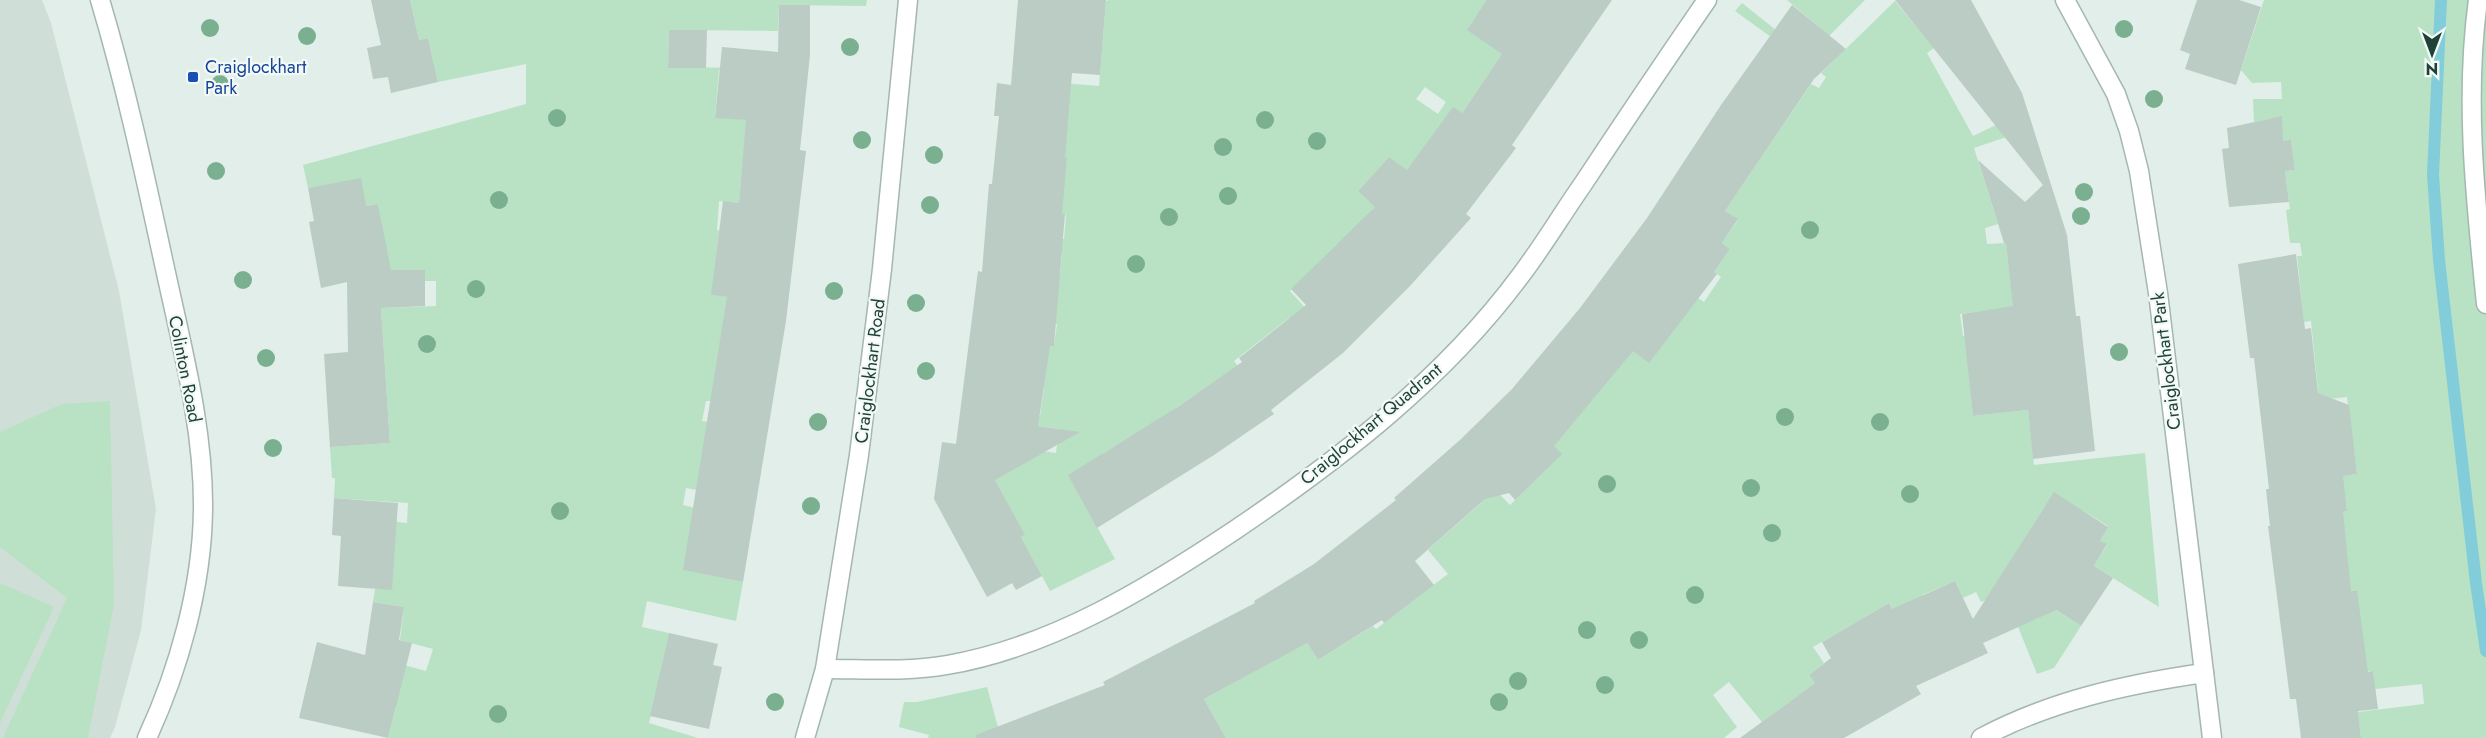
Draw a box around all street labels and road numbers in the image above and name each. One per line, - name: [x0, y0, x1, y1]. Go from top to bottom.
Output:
- street label: Craiglockhart Park: [2145, 291, 2187, 431]
- street label: Craiglockhart Road: [848, 297, 892, 445]
- street label: Colinton Road: [162, 313, 208, 425]
- street label: Craiglockhart Quadrant: [1295, 356, 1448, 491]

